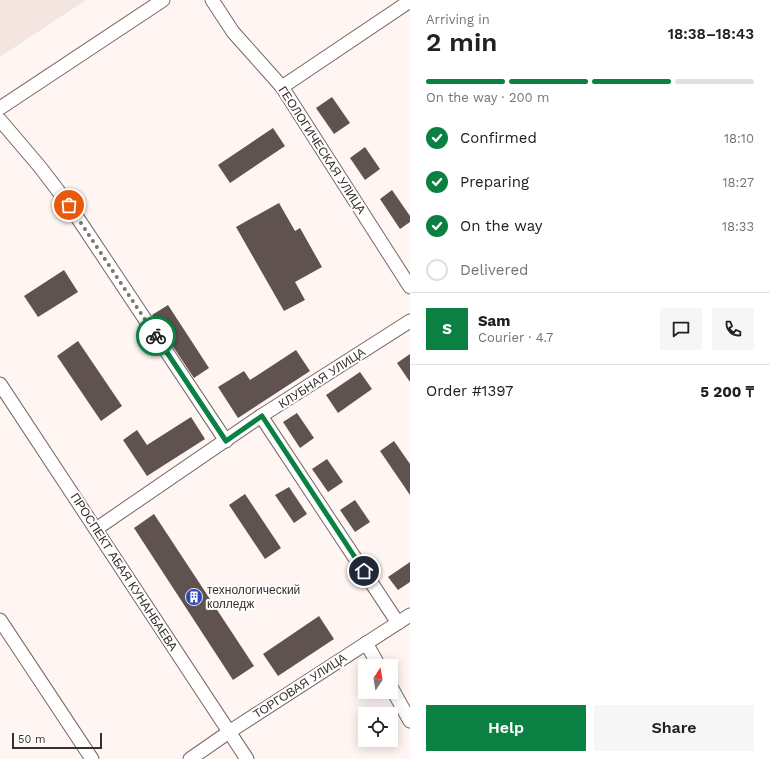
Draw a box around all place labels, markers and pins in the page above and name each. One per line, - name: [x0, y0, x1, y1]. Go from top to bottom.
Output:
- pin: [52, 188, 86, 222]
- pin: [347, 554, 381, 588]
- place label: технологический колледж: [207, 583, 300, 611]
- building icon: технологический колледж: [184, 587, 204, 607]

